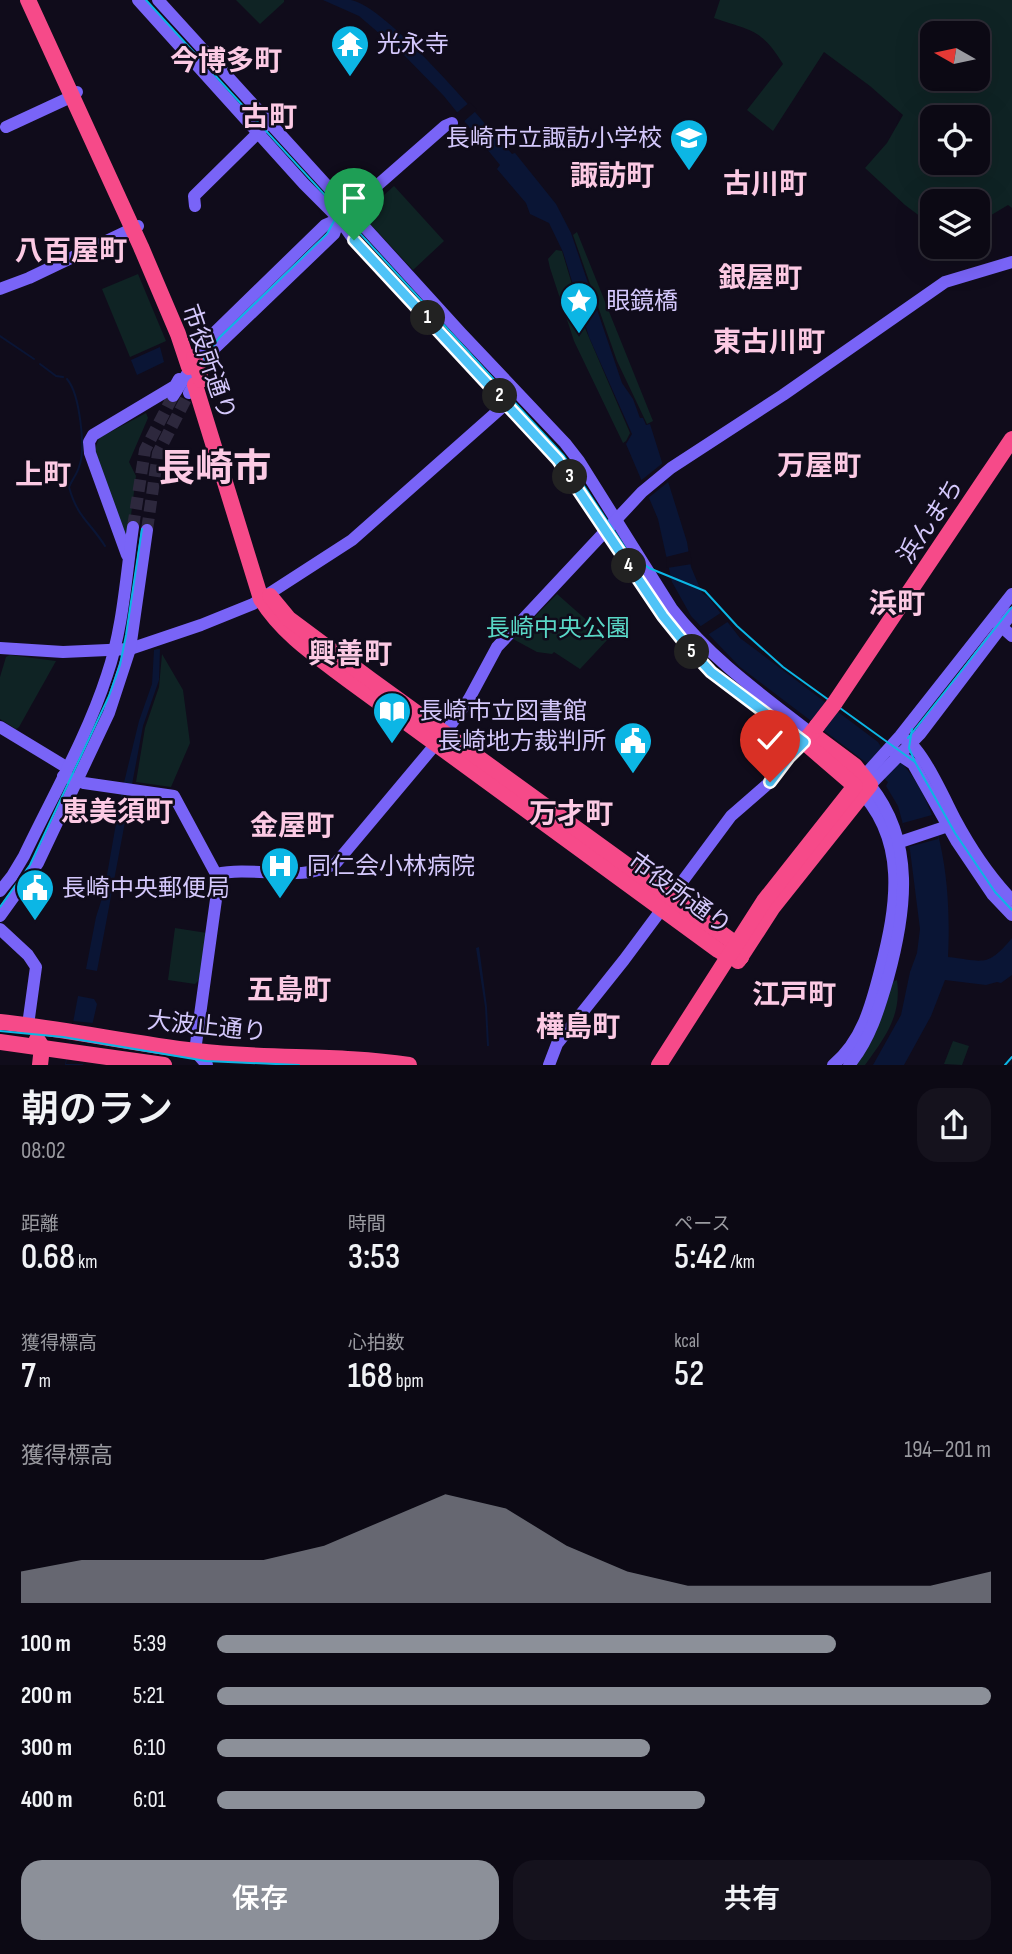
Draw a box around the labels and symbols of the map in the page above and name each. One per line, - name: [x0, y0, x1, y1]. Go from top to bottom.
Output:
- north arrow: [920, 21, 990, 91]
- temple icon: 光永寺: [329, 23, 371, 78]
- place label: 光永寺: [377, 30, 449, 59]
- district label: 今博多町: [170, 45, 282, 78]
- district label: 古町: [241, 101, 297, 134]
- school or university icon: 長崎市立諏訪小学校: [668, 117, 710, 172]
- place label: 長崎市立諏訪小学校: [446, 124, 662, 153]
- district label: 諏訪町: [570, 160, 654, 193]
- pin: [324, 168, 384, 240]
- district label: 古川町: [723, 168, 807, 201]
- district label: 八百屋町: [15, 235, 127, 268]
- district label: 銀屋町: [718, 262, 802, 295]
- place icon: 眼鏡橋: [558, 280, 600, 335]
- place label: 眼鏡橋: [606, 287, 678, 316]
- pin: 1: [410, 300, 446, 336]
- street label: 市役所通り: [175, 301, 242, 424]
- district label: 東古川町: [713, 326, 825, 359]
- pin: 2: [482, 378, 518, 414]
- district label: 長崎市: [157, 447, 271, 492]
- district label: 万屋町: [777, 450, 861, 483]
- district label: 上町: [15, 459, 71, 492]
- pin: 3: [552, 460, 588, 494]
- street label: 浜んまち: [892, 473, 969, 569]
- pin: 4: [612, 548, 646, 584]
- district label: 浜町: [869, 588, 925, 621]
- park label: 長崎中央公園: [486, 614, 630, 643]
- pin: 5: [674, 634, 710, 670]
- district label: 興善町: [308, 638, 392, 671]
- library icon: 長崎市立図書館: [371, 690, 413, 745]
- place label: 長崎市立図書館: [419, 697, 587, 726]
- pin: [740, 710, 800, 782]
- public building icon: 長崎地方裁判所: [612, 720, 654, 775]
- place label: 長崎地方裁判所: [438, 727, 606, 756]
- district label: 恵美須町: [61, 796, 173, 829]
- district label: 万才町: [529, 798, 613, 831]
- district label: 金屋町: [250, 810, 334, 843]
- hospital icon: 同仁会小林病院: [259, 845, 301, 900]
- street label: 市役所通り: [623, 846, 737, 940]
- place label: 同仁会小林病院: [307, 852, 475, 881]
- public building icon: 長崎中央郵便局: [14, 867, 56, 922]
- place label: 長崎中央郵便局: [62, 874, 230, 903]
- district label: 五島町: [247, 974, 331, 1007]
- district label: 江戸町: [752, 979, 836, 1012]
- street label: 大波止通り: [146, 1006, 268, 1047]
- district label: 樺島町: [536, 1011, 620, 1044]

